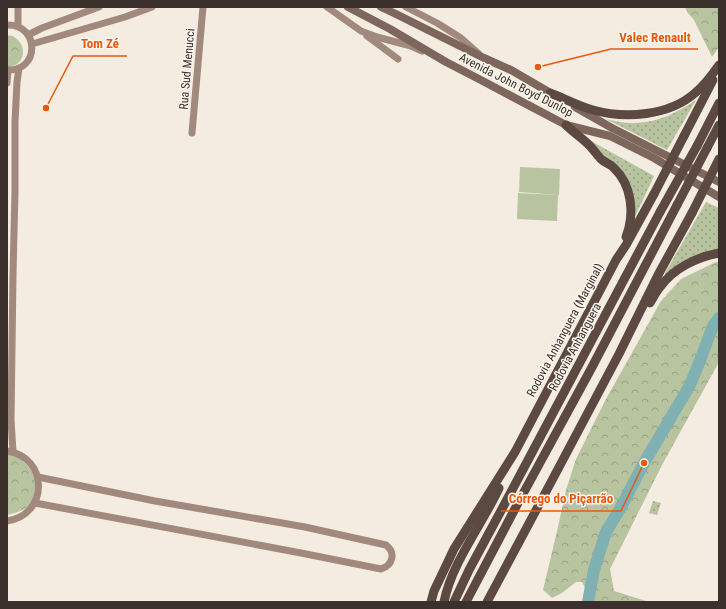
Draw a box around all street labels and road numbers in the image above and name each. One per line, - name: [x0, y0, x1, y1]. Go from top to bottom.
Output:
- street label: Rua Sud Menucci: [176, 28, 198, 110]
- street label: Avenida John Boyd Dunlop: [457, 50, 575, 120]
- street label: Rodovia Anhanguera (Marginal): [524, 261, 606, 399]
- street label: Rodovia Anhanguera: [546, 301, 604, 393]

